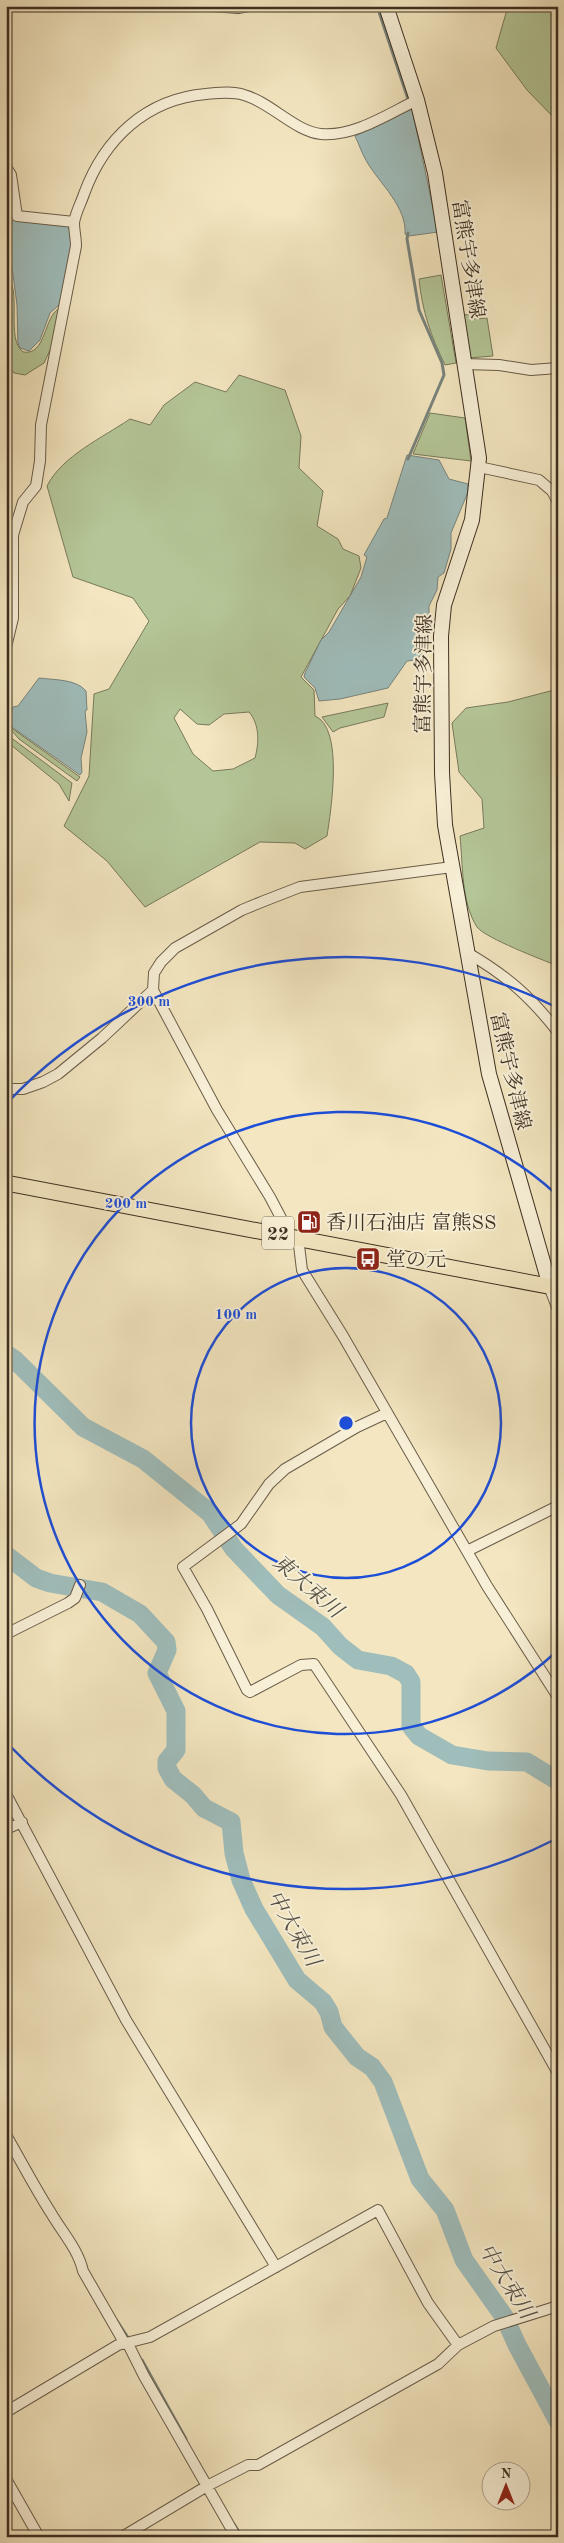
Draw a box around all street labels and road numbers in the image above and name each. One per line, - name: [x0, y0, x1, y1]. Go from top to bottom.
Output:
- street label: 富熊宇多津線: [448, 198, 488, 320]
- street label: 富熊宇多津線: [412, 614, 436, 734]
- street label: 富熊宇多津線: [486, 1010, 534, 1132]
- road number: 22: [262, 1216, 294, 1250]

